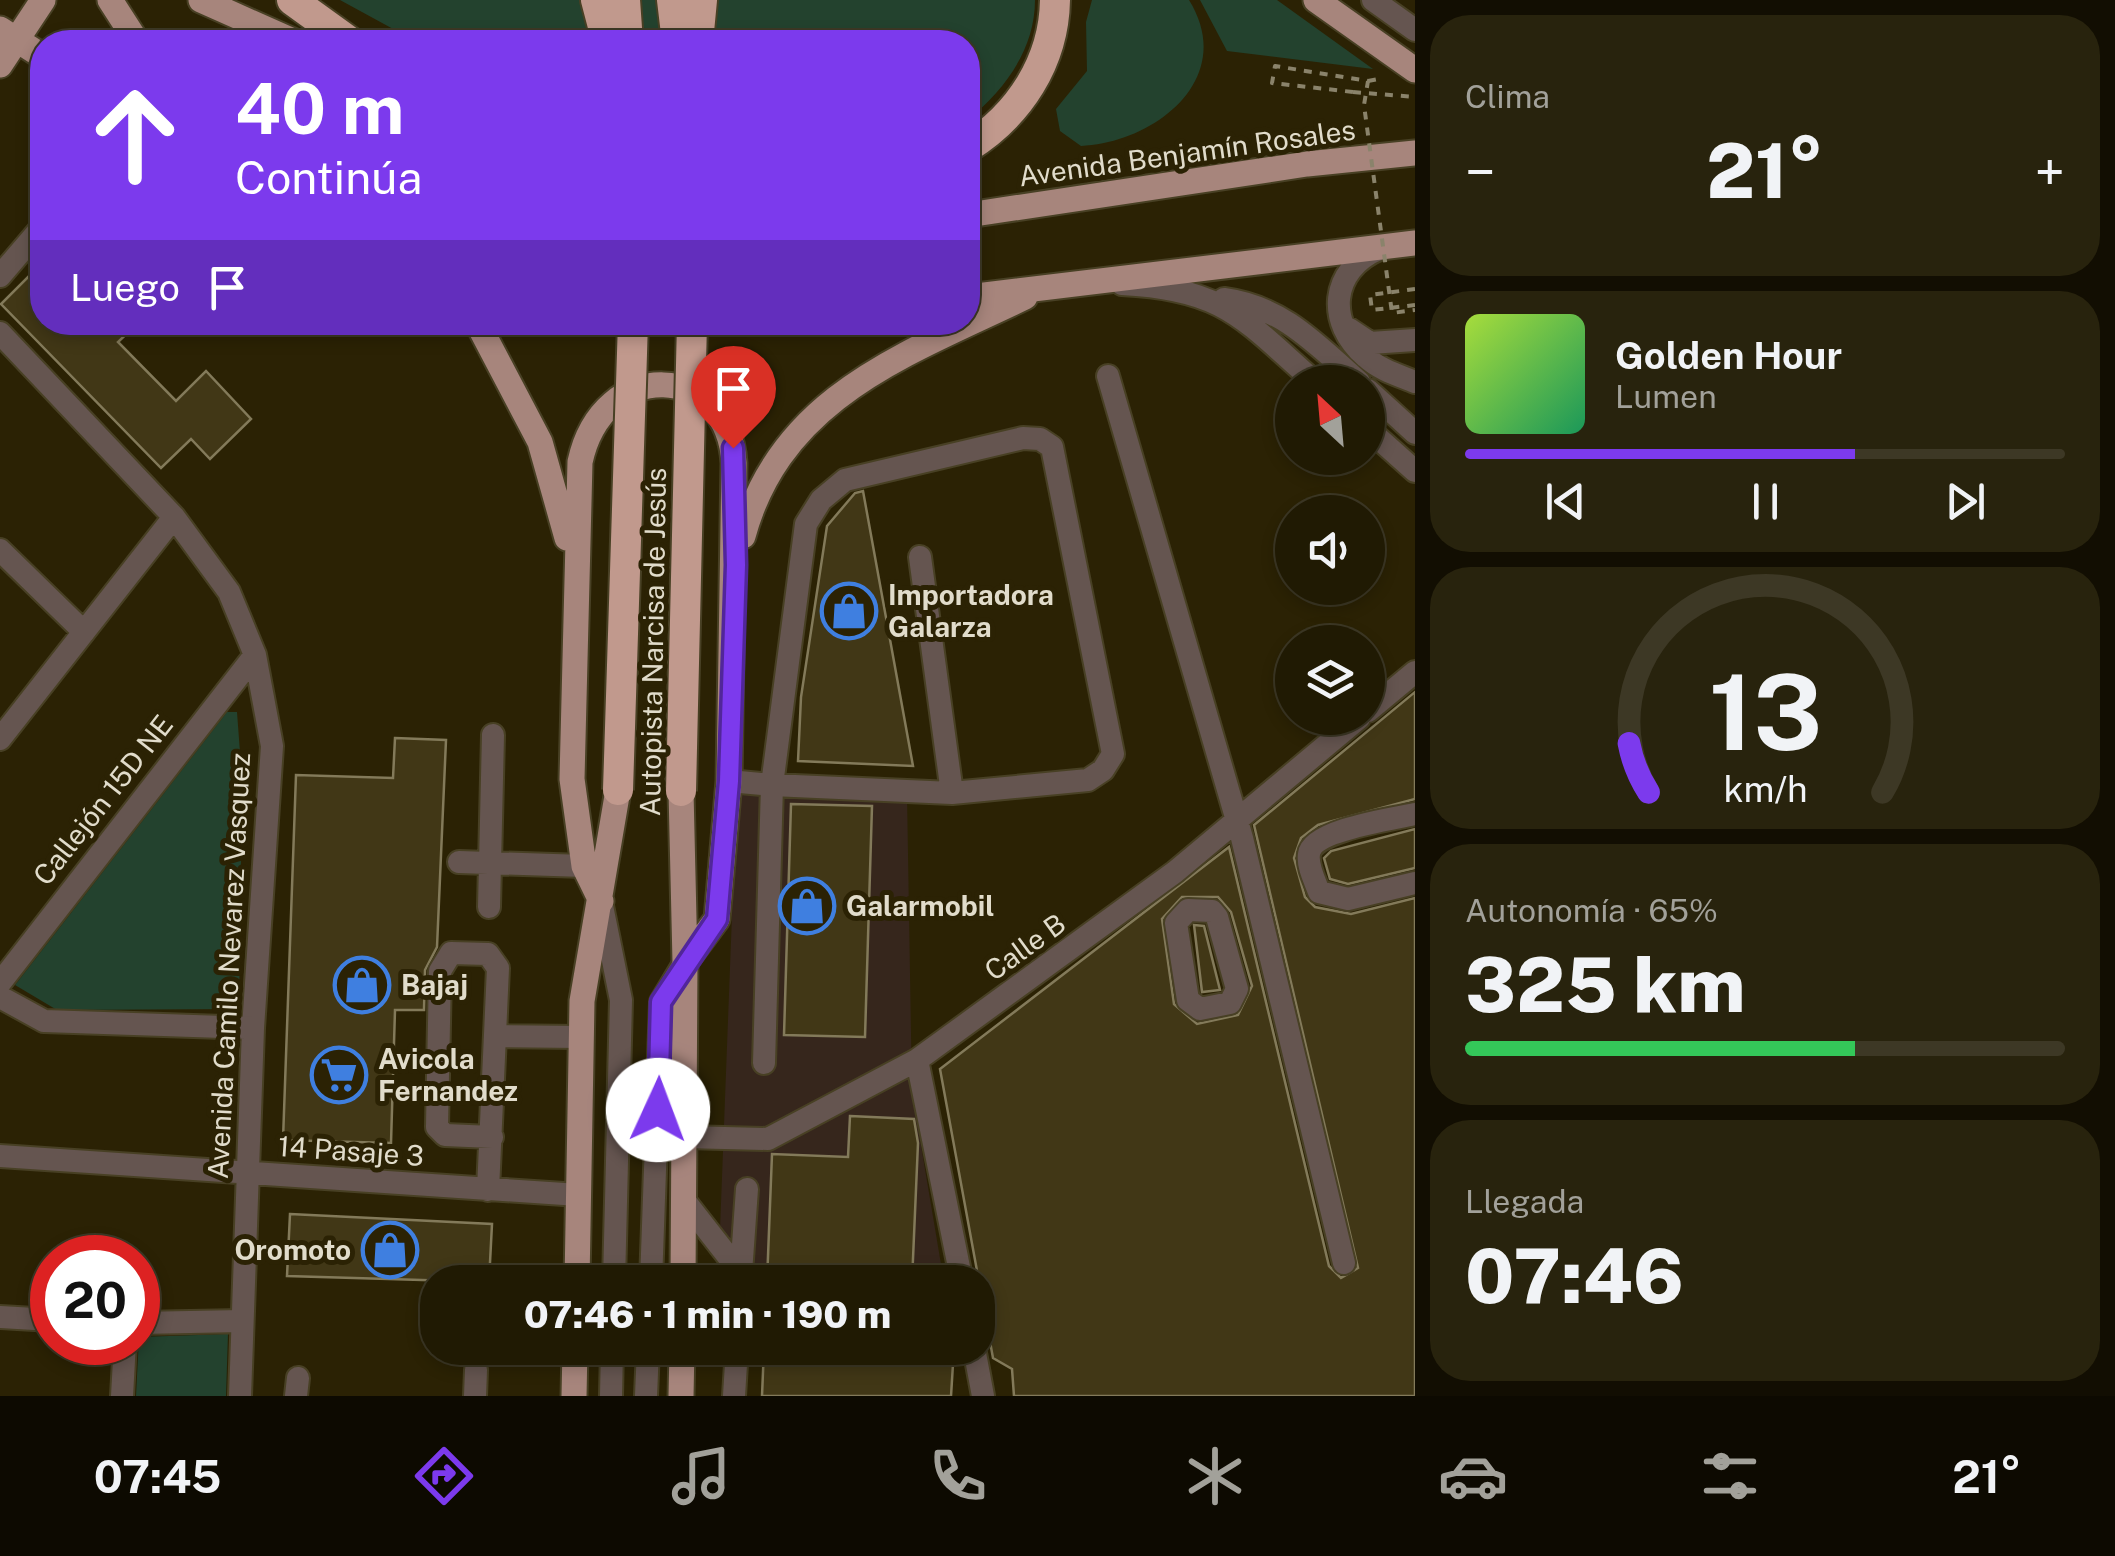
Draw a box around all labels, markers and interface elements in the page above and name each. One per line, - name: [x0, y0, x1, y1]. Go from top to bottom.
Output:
- text: 40 m: [235, 67, 405, 150]
- icon: ahead: [70, 70, 200, 200]
- text: Clima: [1465, 78, 1550, 115]
- street label: Avenida Benjamín Rosales: [1017, 113, 1357, 192]
- text: 21°: [1706, 127, 1824, 215]
- text: −: [1465, 140, 1496, 204]
- text: +: [2035, 140, 2065, 204]
- text: Continúa: [235, 151, 422, 204]
- icon: arrive: [200, 260, 255, 315]
- text: Luego: [70, 265, 180, 310]
- text: Golden Hour: [1615, 333, 1842, 378]
- pin: [691, 346, 776, 449]
- icon: arrive: [706, 361, 761, 416]
- north arrow: [1275, 365, 1385, 475]
- map controls: [1275, 365, 1385, 735]
- text: Lumen: [1615, 378, 1717, 415]
- street label: Autopista Narcisa de Jesús: [633, 467, 672, 817]
- icon: previous: [1538, 474, 1593, 529]
- icon: pause: [1738, 474, 1793, 529]
- icon: next: [1938, 474, 1993, 529]
- button: sound: [1275, 495, 1385, 605]
- place label: Importadora Galarza: [888, 578, 1054, 643]
- shop icon: Importadora Galarza: [819, 581, 879, 641]
- button: layers: [1275, 625, 1385, 735]
- text: 13: [1708, 651, 1822, 773]
- street label: Callejón 15D NE: [26, 708, 179, 891]
- street label: Avenida Camilo Nevarez Vasquez: [201, 752, 256, 1180]
- text: km/h: [1723, 768, 1807, 810]
- shop icon: Galarmobil: [777, 876, 837, 936]
- place label: Galarmobil: [846, 889, 995, 922]
- text: Autonomía · 65%: [1465, 892, 1718, 929]
- street label: Calle B: [978, 906, 1071, 987]
- text: 325 km: [1465, 941, 1745, 1029]
- shop icon: Bajaj: [332, 955, 392, 1015]
- place label: Bajaj: [401, 968, 468, 1001]
- place label: Avicola Fernandez: [378, 1042, 518, 1107]
- supermarket icon: Avicola Fernandez: [309, 1045, 369, 1105]
- position arrow: [606, 1058, 710, 1162]
- street label: 14 Pasaje 3: [277, 1129, 425, 1172]
- text: Llegada: [1465, 1183, 1584, 1220]
- shop icon: Oromoto: [360, 1220, 420, 1280]
- text: 07:46: [1465, 1232, 1684, 1320]
- place label: Oromoto: [234, 1233, 351, 1266]
- speed limit sign: 20: [30, 1235, 160, 1365]
- text: 07:46 · 1 min · 190 m: [524, 1292, 891, 1337]
- icon: directions: [409, 1441, 479, 1511]
- icon: music: [666, 1441, 736, 1511]
- icon: phone: [923, 1441, 993, 1511]
- icon: climate: [1180, 1441, 1250, 1511]
- icon: car: [1438, 1441, 1508, 1511]
- icon: filters: [1695, 1441, 1765, 1511]
- text: 07:45: [94, 1450, 221, 1503]
- text: 21°: [1952, 1450, 2021, 1503]

